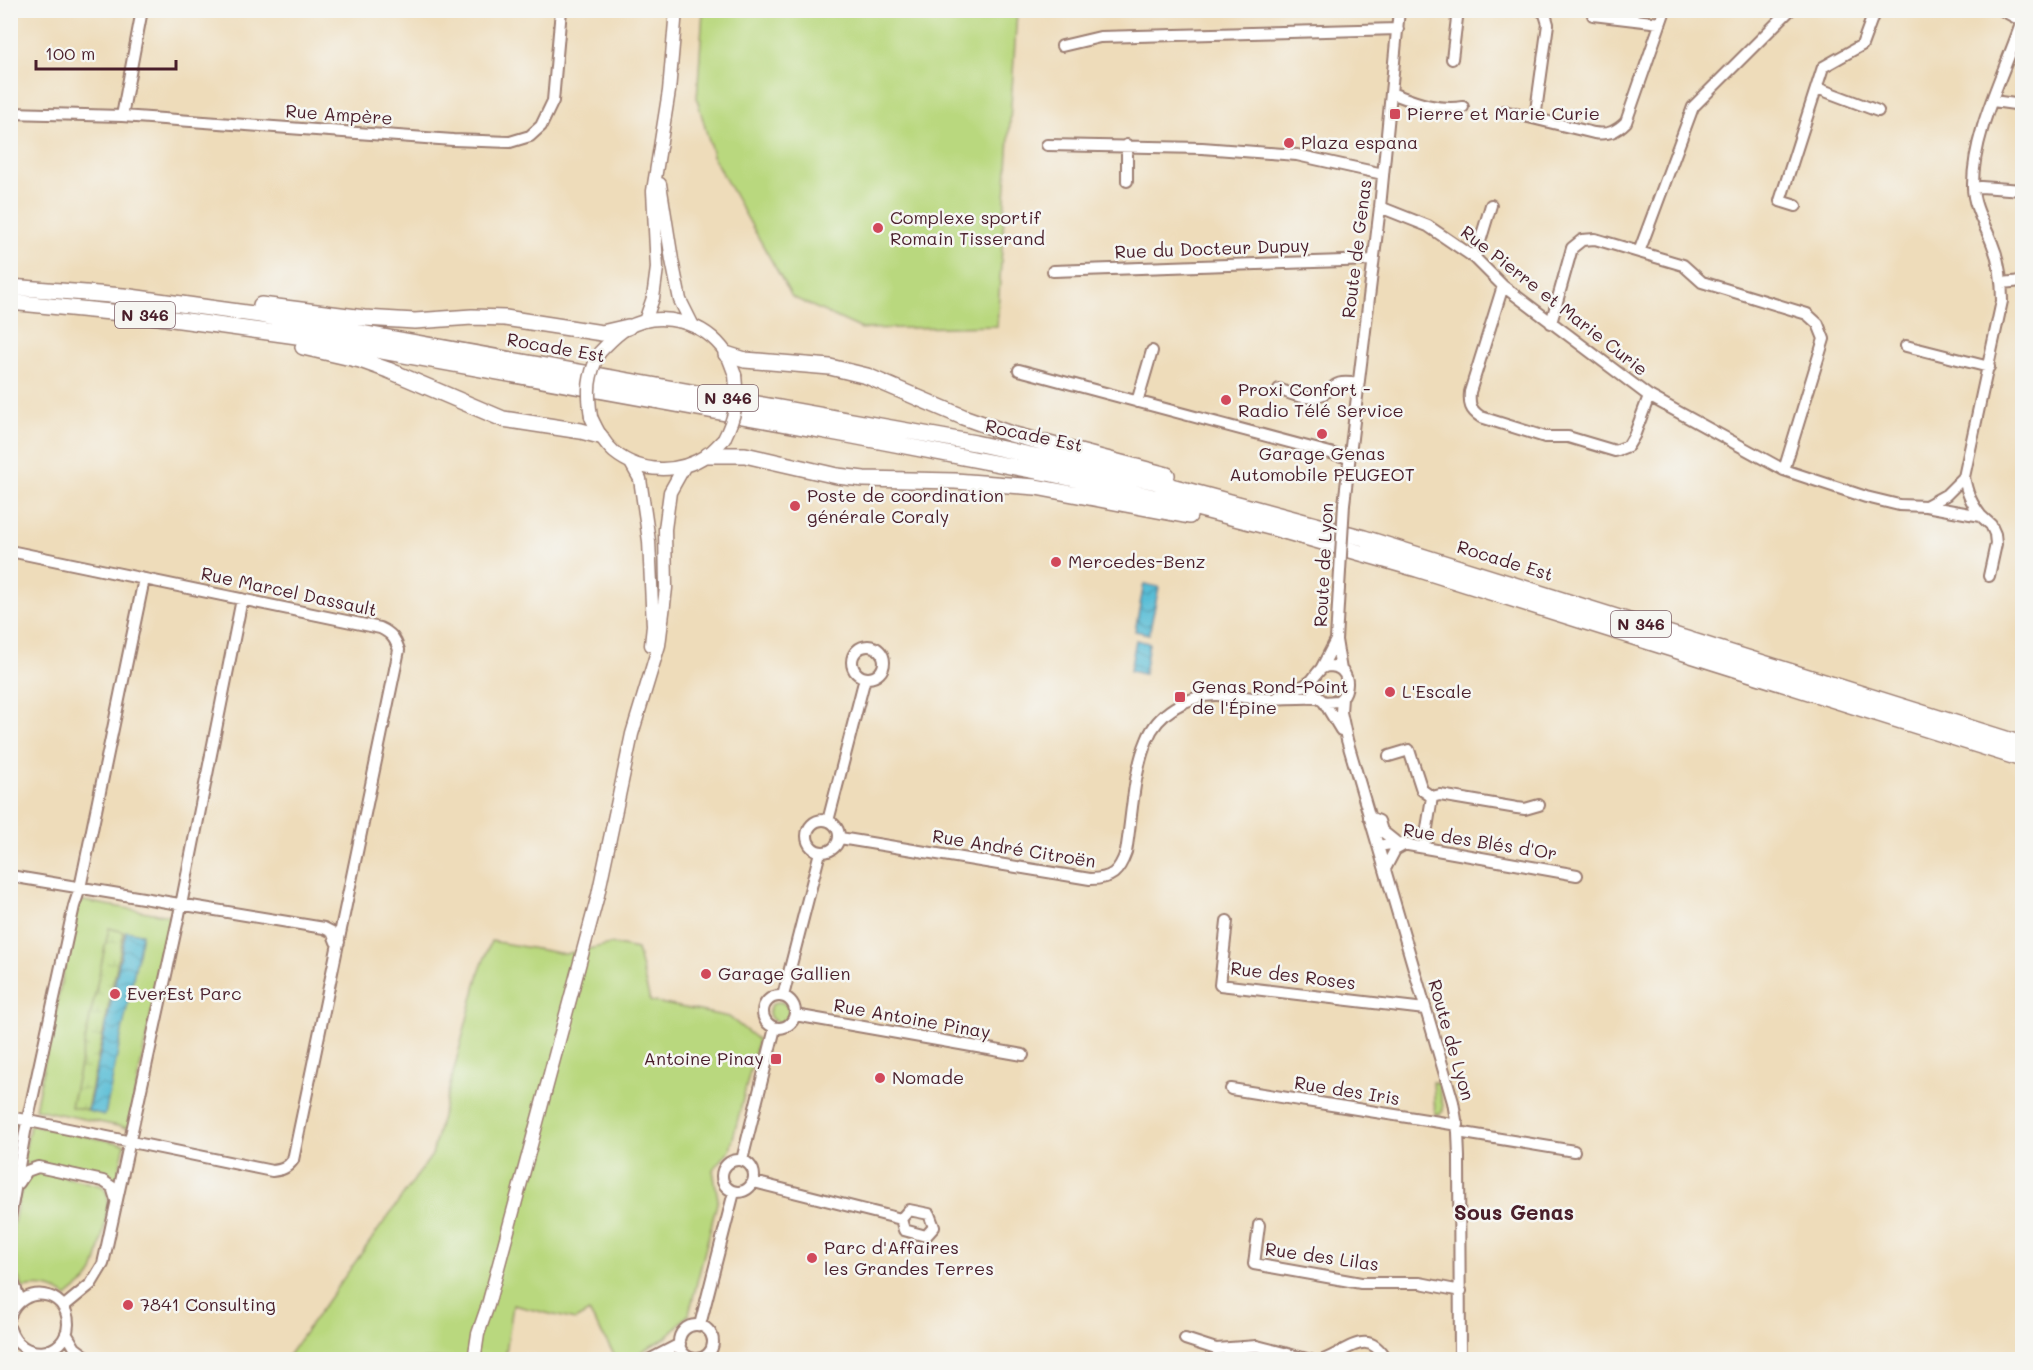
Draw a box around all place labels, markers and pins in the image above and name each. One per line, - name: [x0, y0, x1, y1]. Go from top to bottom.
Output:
- place label: Pierre et Marie Curie: [1407, 101, 1600, 125]
- marker: Pierre et Marie Curie: [1388, 107, 1402, 121]
- place label: Plaza espana: [1301, 130, 1418, 154]
- marker: Plaza espana: [1282, 136, 1296, 150]
- place label: Complexe sportif Romain Tisserand: [890, 205, 1045, 250]
- marker: Complexe sportif Romain Tisserand: [871, 221, 885, 235]
- place label: Proxi Confort - Radio Télé Service: [1238, 377, 1404, 422]
- marker: Proxi Confort - Radio Télé Service: [1219, 393, 1233, 407]
- marker: Garage Genas Automobile PEUGEOT: [1315, 427, 1329, 441]
- place label: Garage Genas Automobile PEUGEOT: [1229, 441, 1415, 486]
- place label: Poste de coordination générale Coraly: [807, 483, 1004, 528]
- marker: Poste de coordination générale Coraly: [788, 499, 802, 513]
- place label: Mercedes-Benz: [1068, 549, 1205, 573]
- marker: Mercedes-Benz: [1049, 555, 1063, 569]
- place label: Genas Rond-Point de l'Épine: [1192, 674, 1348, 719]
- place label: L'Escale: [1402, 679, 1472, 703]
- marker: L'Escale: [1383, 685, 1397, 699]
- marker: Genas Rond-Point de l'Épine: [1173, 690, 1187, 704]
- place label: Garage Gallien: [718, 961, 850, 985]
- marker: Garage Gallien: [699, 967, 713, 981]
- place label: EverEst Parc: [127, 981, 242, 1005]
- marker: EverEst Parc: [108, 987, 122, 1001]
- place label: Antoine Pinay: [644, 1046, 764, 1070]
- marker: Antoine Pinay: [769, 1052, 783, 1066]
- place label: Nomade: [892, 1065, 964, 1089]
- marker: Nomade: [873, 1071, 887, 1085]
- place label: Parc d'Affaires les Grandes Terres: [824, 1235, 994, 1280]
- marker: Parc d'Affaires les Grandes Terres: [805, 1251, 819, 1265]
- place label: 7841 Consulting: [140, 1292, 276, 1316]
- marker: 7841 Consulting: [121, 1298, 135, 1312]

